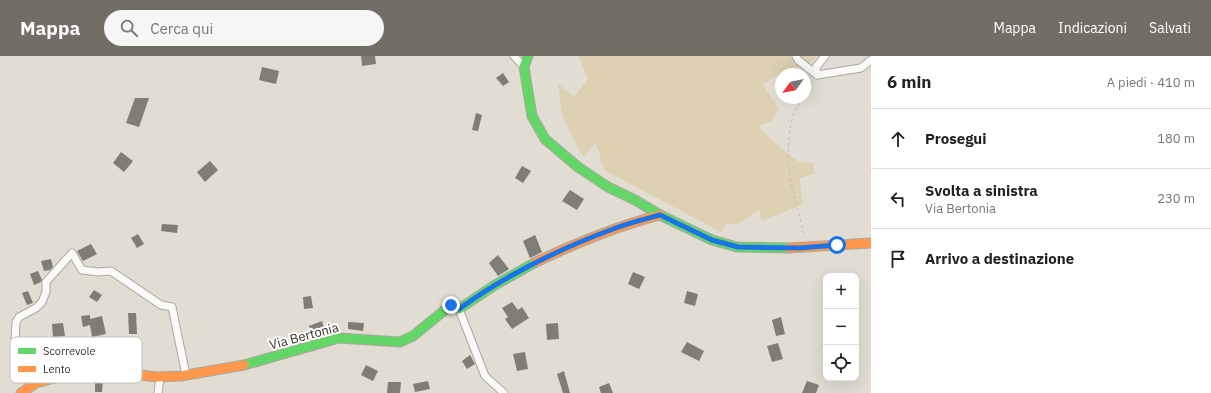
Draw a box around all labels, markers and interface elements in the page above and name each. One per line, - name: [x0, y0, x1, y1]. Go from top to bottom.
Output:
- search box: [104, 10, 384, 46]
- text: Mappa: [20, 16, 80, 40]
- icon: search: [118, 17, 140, 39]
- text: Cerca qui: [150, 19, 213, 38]
- text: Mappa: [994, 19, 1036, 37]
- text: Indicazioni: [1058, 19, 1127, 37]
- text: Salvati: [1149, 19, 1191, 37]
- north arrow: [775, 68, 811, 104]
- text: 6 min: [887, 71, 931, 93]
- text: A piedi · 410 m: [1107, 74, 1195, 91]
- icon: ahead: [887, 128, 909, 150]
- text: Prosegui: [925, 129, 987, 148]
- text: 180 m: [1157, 130, 1195, 147]
- text: Svolta a sinistra: [925, 181, 1038, 200]
- icon: left: [887, 188, 909, 210]
- text: 230 m: [1157, 190, 1195, 207]
- text: Via Bertonia: [925, 200, 996, 217]
- route start: [828, 236, 846, 254]
- icon: arrive: [887, 248, 909, 270]
- text: Arrivo a destinazione: [925, 249, 1074, 268]
- map controls: [823, 273, 859, 381]
- button: +: [823, 273, 859, 309]
- route end: [442, 296, 460, 314]
- button: −: [823, 309, 859, 345]
- street label: Via Bertonia: [268, 319, 341, 353]
- legend: [10, 337, 142, 383]
- text: Scorrevole: [43, 344, 96, 358]
- button: locate: [823, 345, 859, 381]
- text: Lento: [43, 362, 71, 376]

